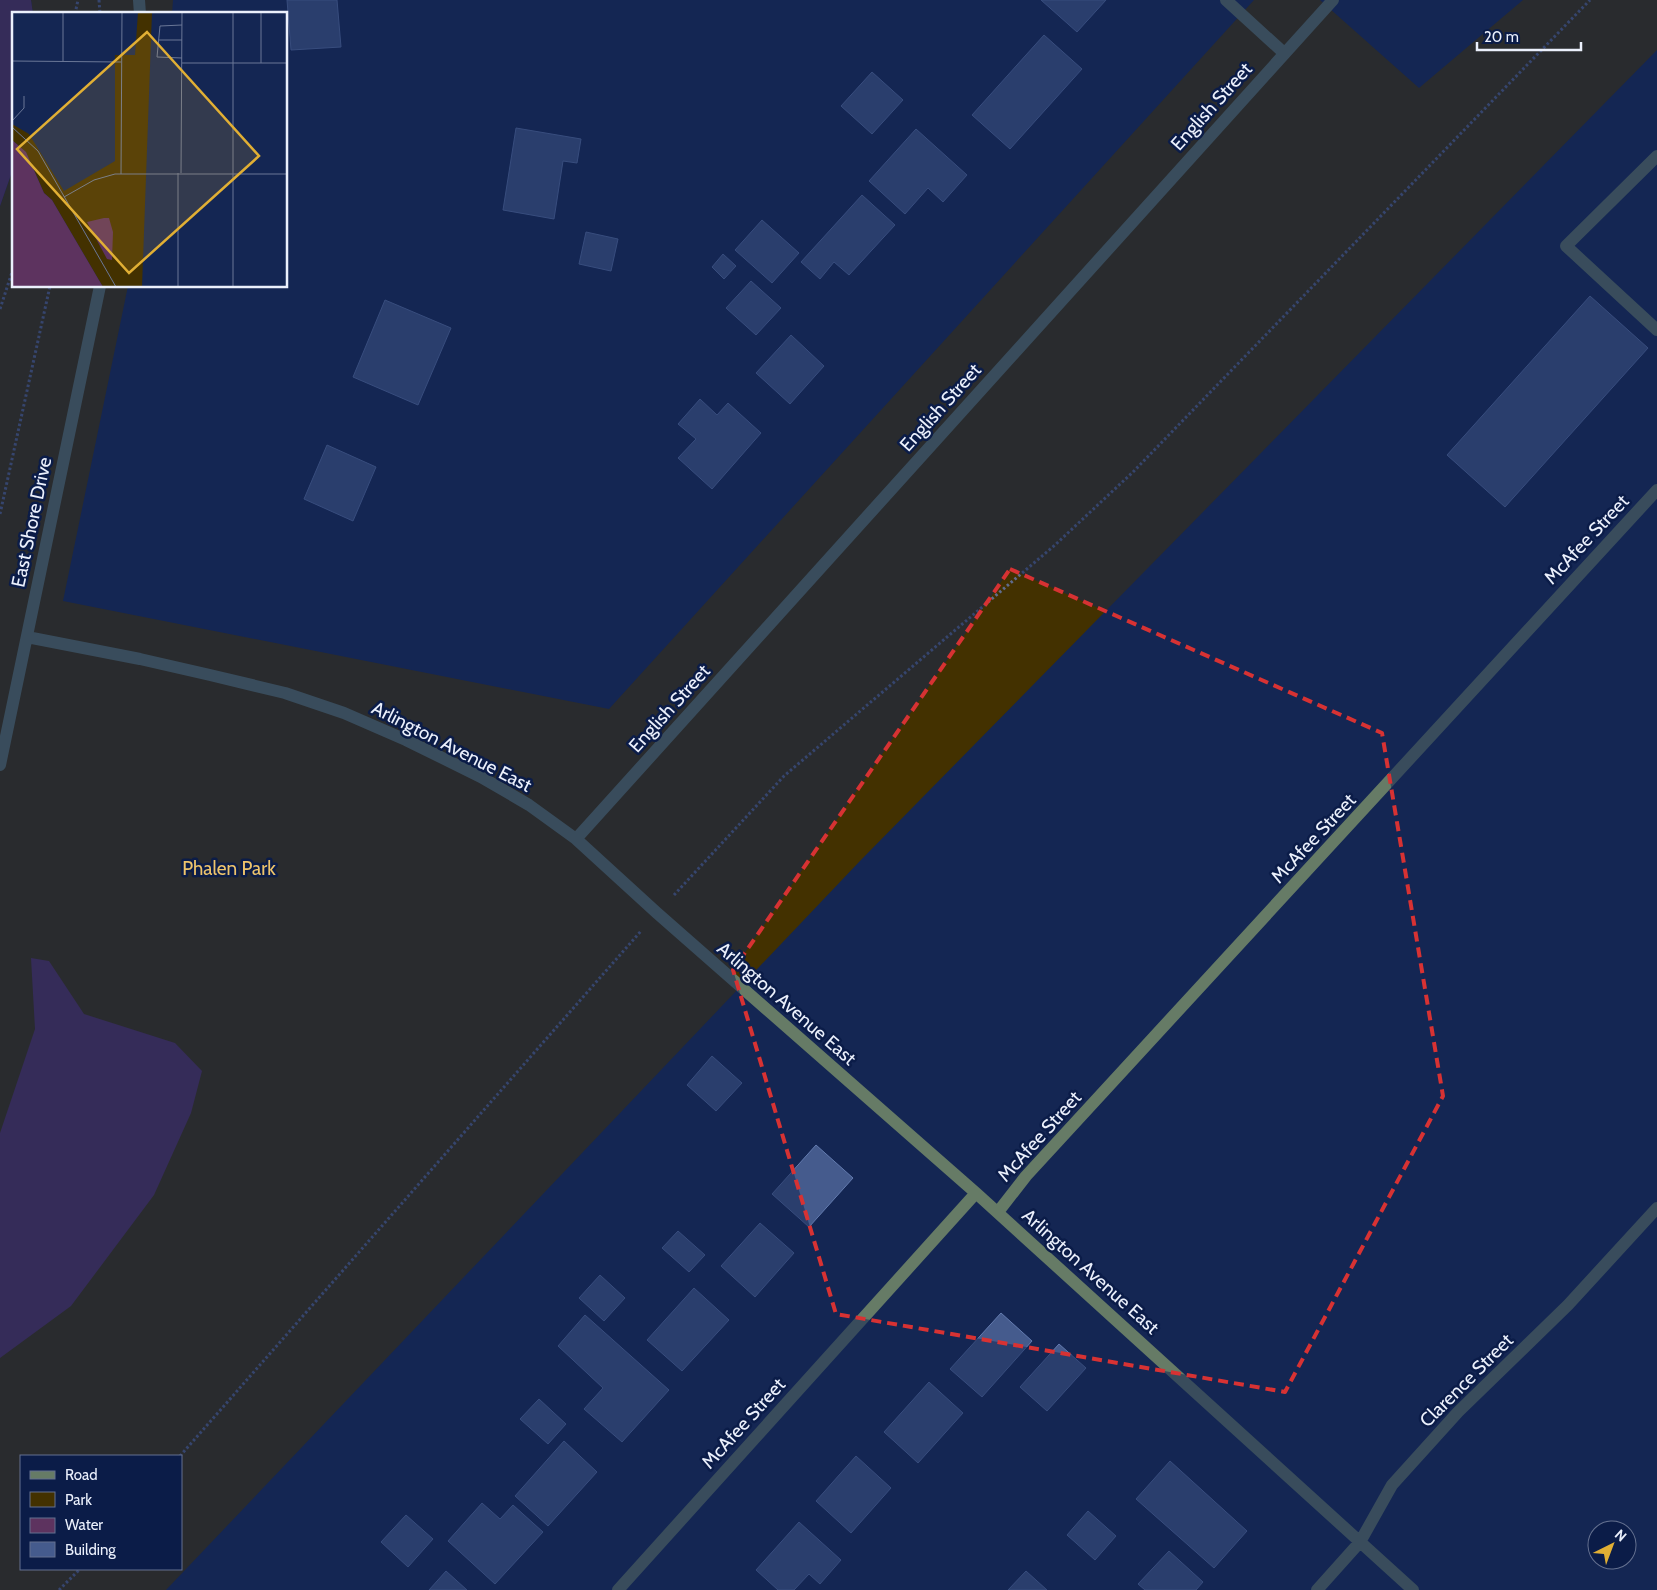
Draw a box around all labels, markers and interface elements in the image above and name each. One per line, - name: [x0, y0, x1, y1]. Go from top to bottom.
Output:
- inset map: [12, 12, 288, 288]
- scale bar: [1477, 20, 1581, 52]
- text: 20 m: [1484, 28, 1519, 46]
- street label: English Street: [1166, 57, 1257, 155]
- street label: English Street: [895, 358, 986, 456]
- street label: East Shore Drive: [6, 455, 57, 589]
- street label: McAfee Street: [1539, 489, 1634, 589]
- street label: English Street: [624, 659, 715, 757]
- street label: Arlington Avenue East: [368, 696, 536, 797]
- street label: McAfee Street: [1266, 788, 1361, 888]
- park label: Phalen Park: [182, 857, 276, 880]
- street label: Arlington Avenue East: [713, 937, 861, 1070]
- street label: McAfee Street: [993, 1086, 1086, 1186]
- street label: Arlington Avenue East: [1017, 1204, 1164, 1339]
- street label: Clarence Street: [1415, 1328, 1518, 1432]
- street label: McAfee Street: [697, 1373, 790, 1473]
- legend: [20, 1455, 182, 1570]
- text: Road: [65, 1466, 98, 1484]
- text: Park: [65, 1491, 92, 1509]
- text: Water: [65, 1516, 103, 1534]
- north arrow: [1587, 1520, 1637, 1570]
- text: N: [1611, 1525, 1630, 1545]
- text: Building: [65, 1541, 116, 1559]

